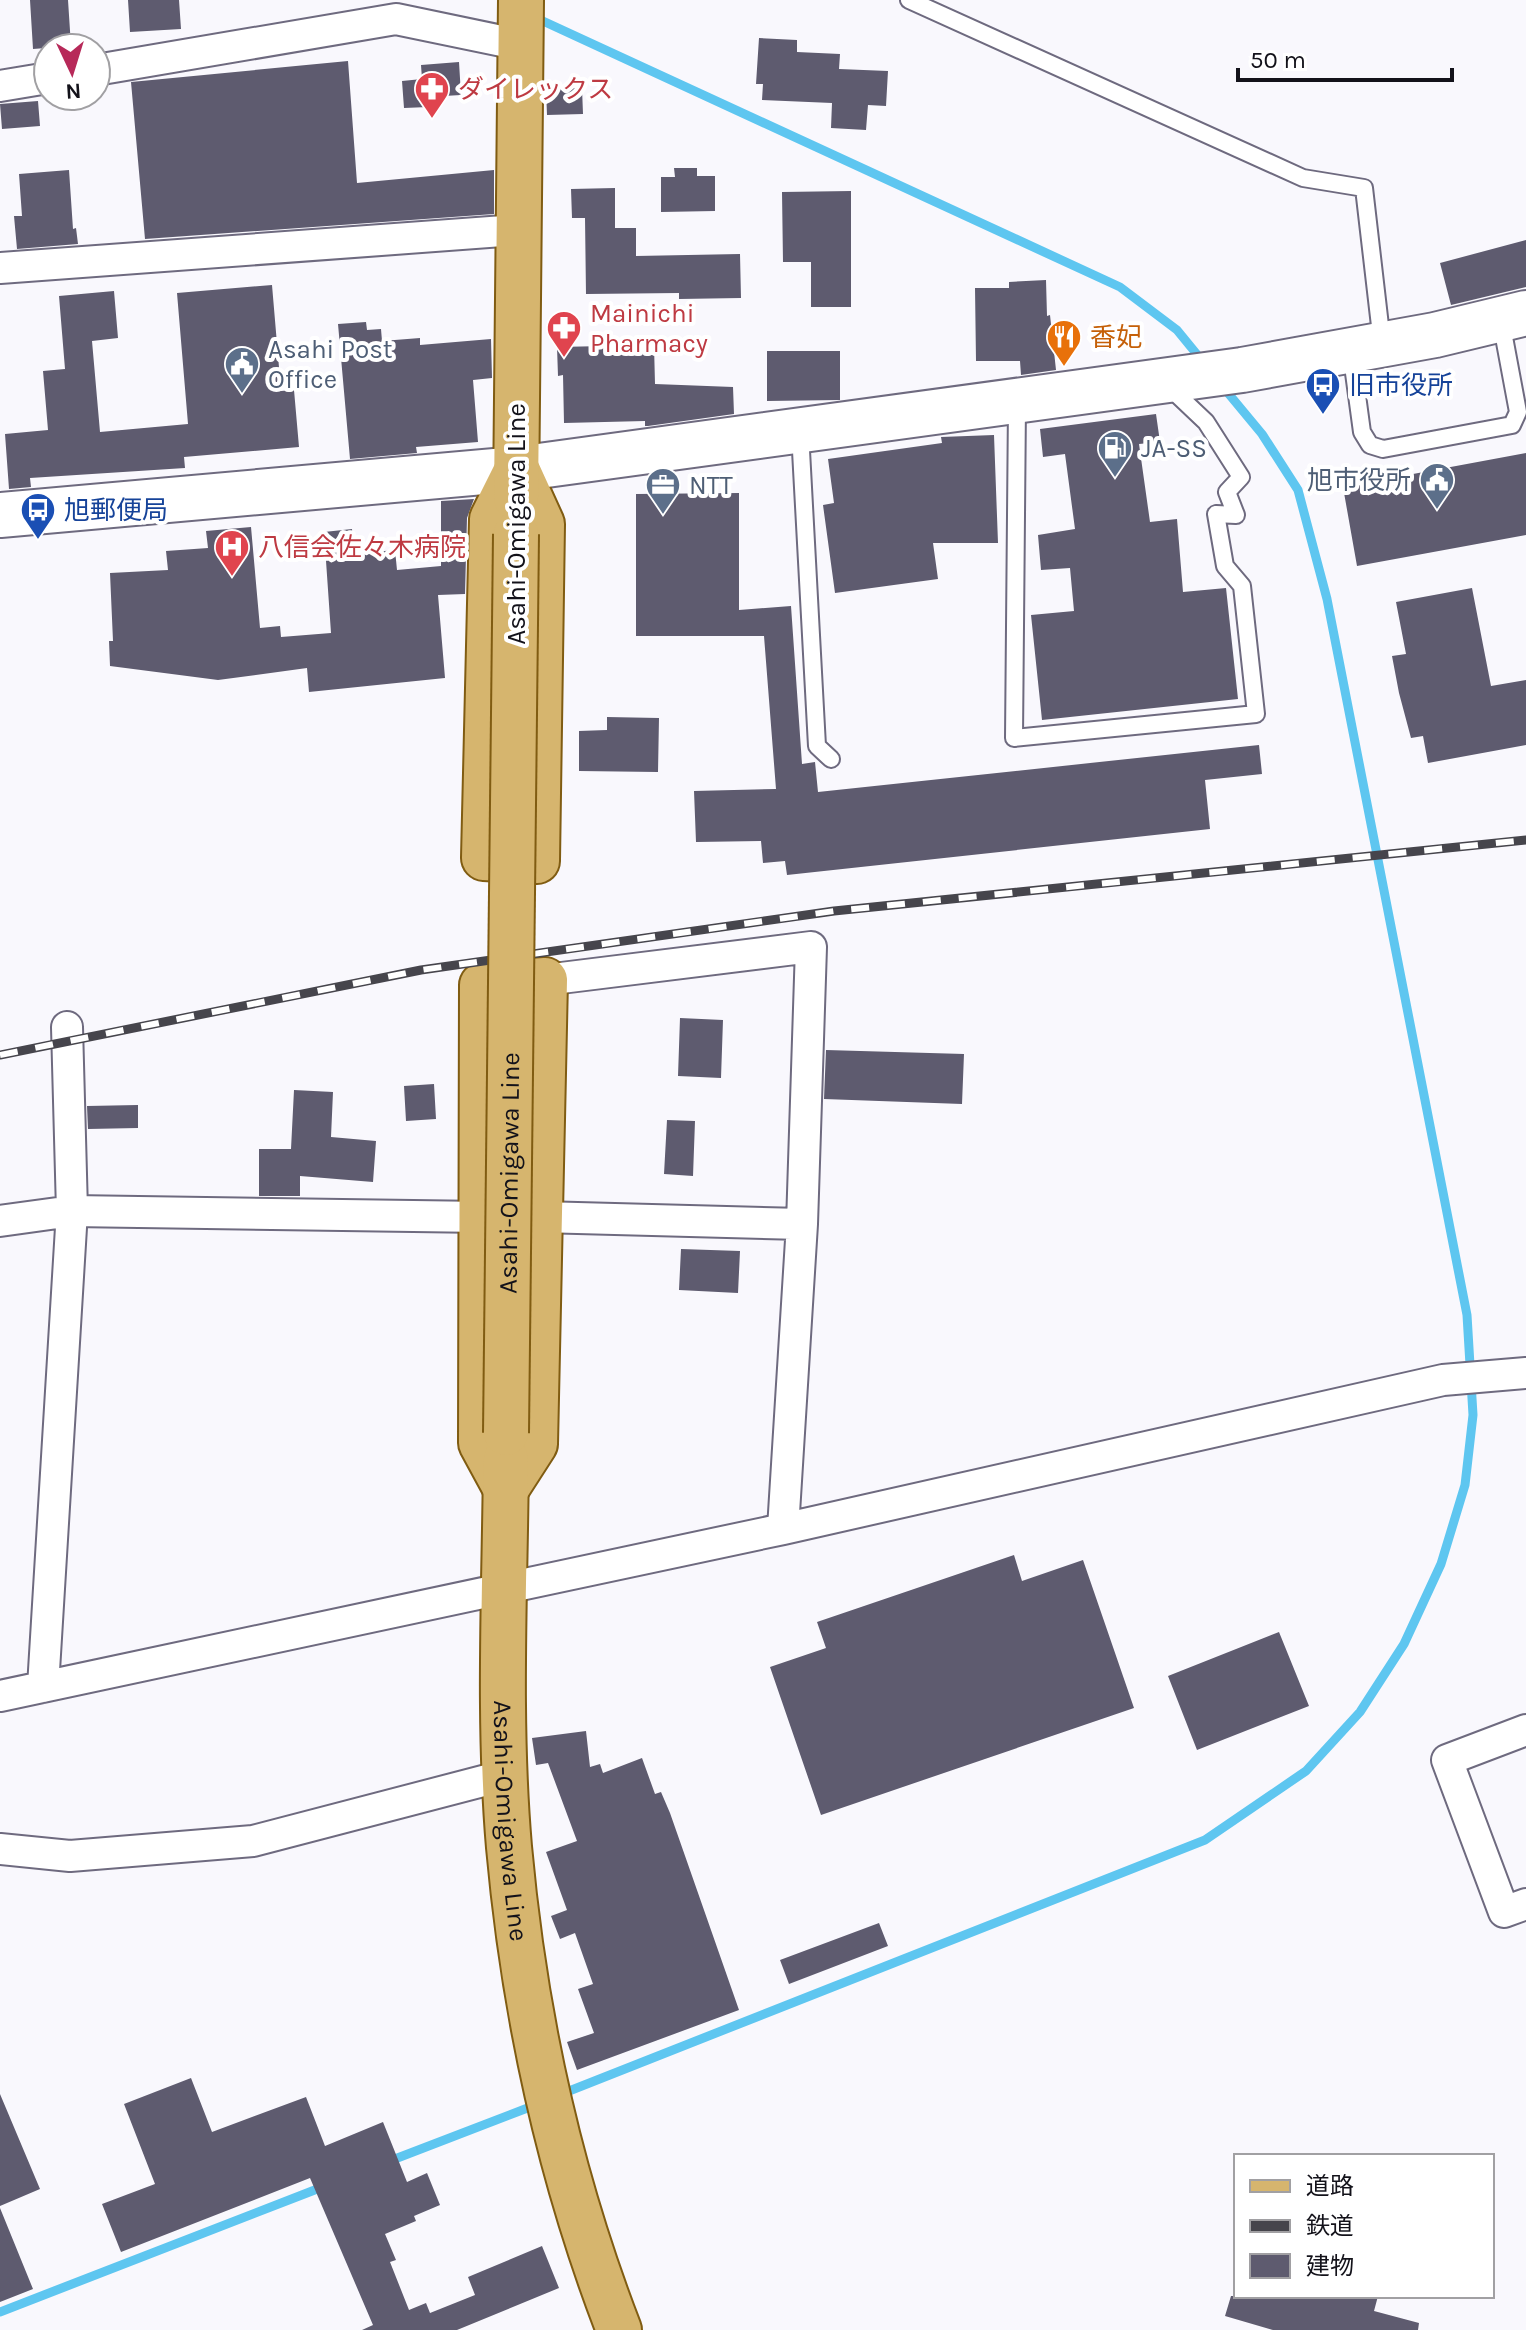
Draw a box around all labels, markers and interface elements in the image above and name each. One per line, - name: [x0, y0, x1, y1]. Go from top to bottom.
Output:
- north arrow: [32, 32, 112, 112]
- scale bar: [1238, 32, 1452, 82]
- text: 50 m: [1250, 46, 1306, 74]
- pharmacy icon: ダイレックス: [413, 70, 451, 120]
- place label: ダイレックス: [458, 74, 613, 105]
- text: N: [65, 77, 82, 104]
- place label: Mainichi Pharmacy: [590, 298, 708, 359]
- pharmacy icon: Mainichi Pharmacy: [545, 309, 583, 359]
- restaurant icon: 香妃: [1045, 318, 1083, 368]
- place label: 香妃: [1090, 322, 1142, 353]
- place label: Asahi Post Office: [268, 334, 393, 395]
- public building icon: Asahi Post Office: [223, 345, 261, 395]
- bus stop icon: 旧市役所: [1304, 366, 1342, 416]
- place label: 旧市役所: [1349, 370, 1453, 401]
- street label: Asahi-Omigawa Line: [501, 403, 532, 645]
- fuel station icon: JA-SS: [1096, 429, 1134, 479]
- place label: JA-SS: [1141, 433, 1207, 464]
- public building icon: 旭市役所: [1418, 461, 1456, 511]
- place label: 旭市役所: [1307, 465, 1411, 496]
- office icon: NTT: [644, 466, 682, 516]
- place label: NTT: [689, 470, 733, 501]
- bus stop icon: 旭郵便局: [19, 491, 57, 541]
- place label: 旭郵便局: [64, 495, 168, 526]
- hospital icon: 八信会佐々木病院: [213, 528, 251, 578]
- place label: 八信会佐々木病院: [258, 532, 466, 563]
- street label: Asahi-Omigawa Line: [493, 1052, 526, 1294]
- street label: Asahi-Omigawa Line: [487, 1700, 535, 1943]
- legend: [1234, 2154, 1494, 2298]
- text: 道路: [1306, 2172, 1354, 2200]
- text: 鉄道: [1306, 2212, 1354, 2240]
- text: 建物: [1306, 2252, 1354, 2280]

